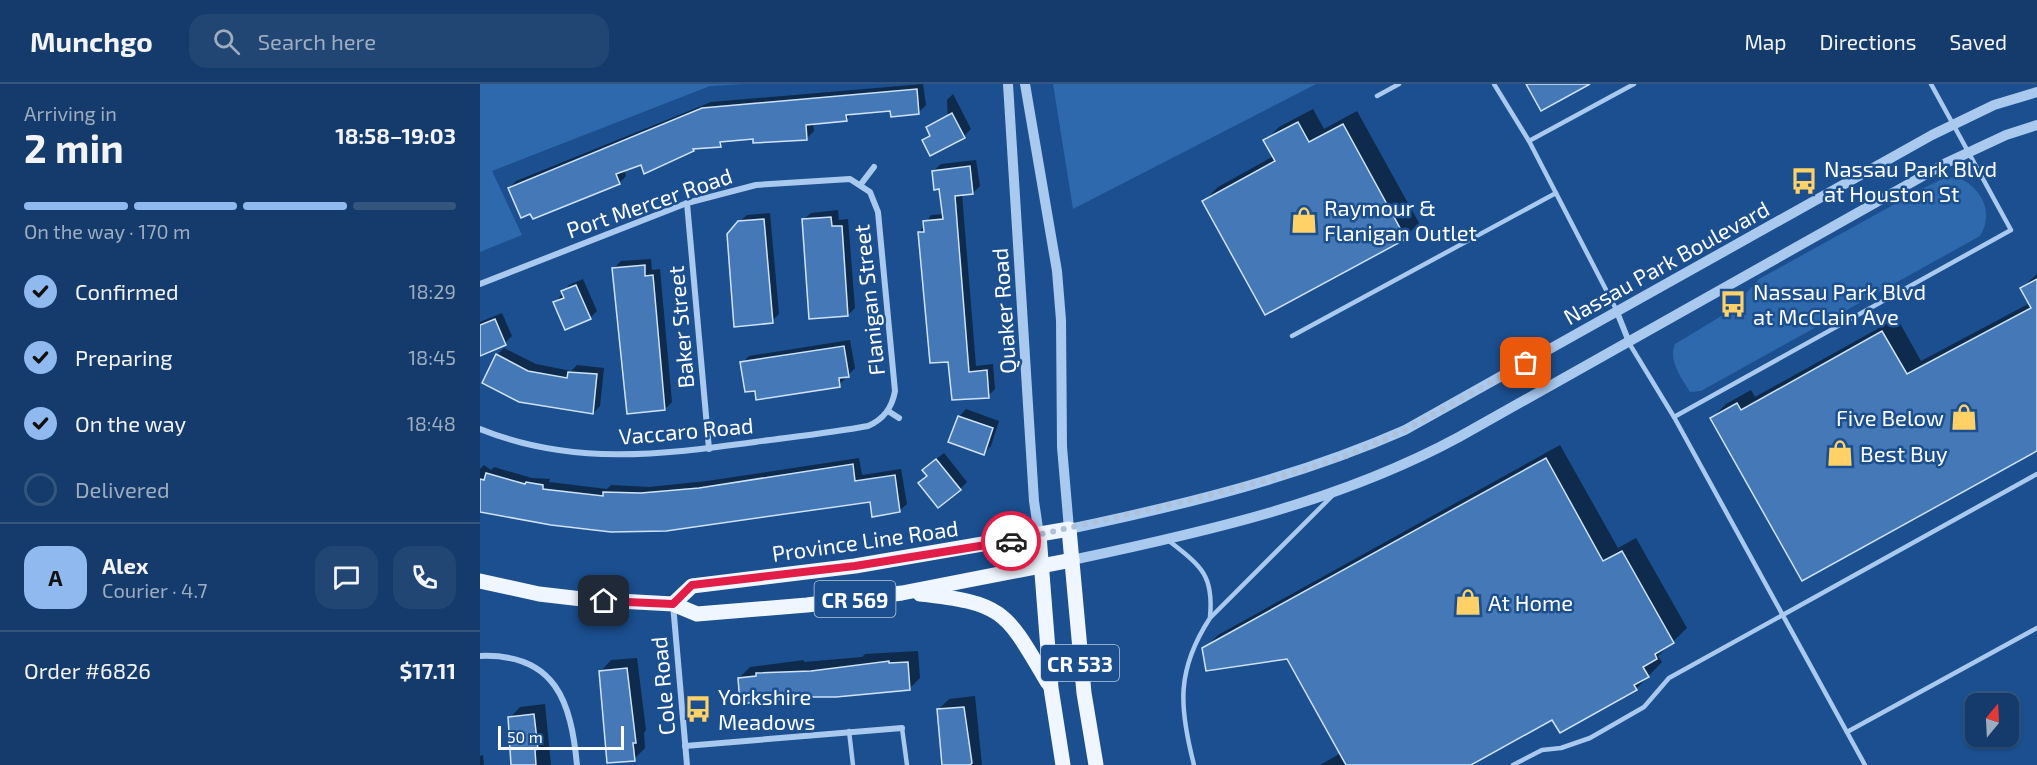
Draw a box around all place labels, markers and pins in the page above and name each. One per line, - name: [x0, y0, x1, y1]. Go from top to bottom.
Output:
- place label: Nassau Park Blvd at Houston St: [1824, 155, 1997, 206]
- bus stop icon: Nassau Park Blvd at Houston St: [1789, 166, 1819, 196]
- place label: Raymour & Flanigan Outlet: [1324, 194, 1477, 245]
- shop icon: Raymour & Flanigan Outlet: [1289, 205, 1319, 235]
- place label: Nassau Park Blvd at McClain Ave: [1753, 278, 1926, 329]
- bus stop icon: Nassau Park Blvd at McClain Ave: [1718, 289, 1748, 319]
- pin: [1500, 337, 1551, 388]
- shop icon: Five Below: [1949, 402, 1979, 432]
- place label: Five Below: [1836, 404, 1944, 430]
- shop icon: Best Buy: [1825, 438, 1855, 468]
- place label: Best Buy: [1860, 440, 1948, 466]
- pin: [578, 575, 629, 626]
- shop icon: At Home: [1453, 587, 1483, 617]
- place label: At Home: [1488, 589, 1573, 615]
- place label: Yorkshire Meadows: [718, 683, 816, 734]
- bus stop icon: Yorkshire Meadows: [683, 694, 713, 724]

